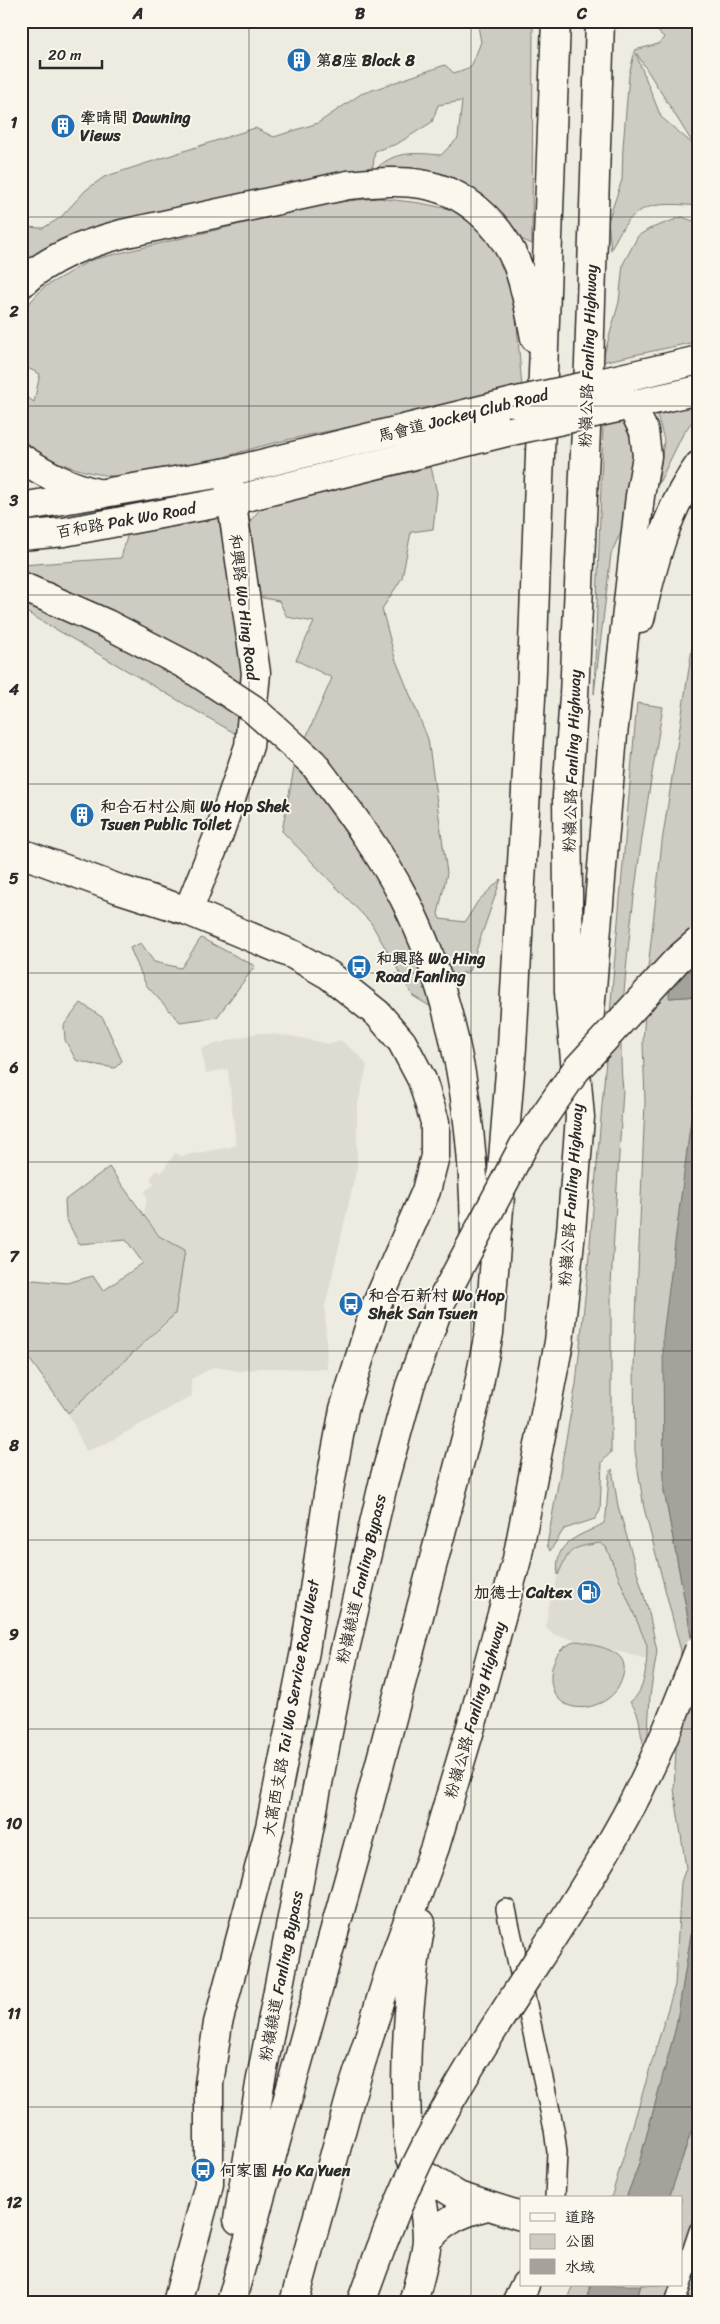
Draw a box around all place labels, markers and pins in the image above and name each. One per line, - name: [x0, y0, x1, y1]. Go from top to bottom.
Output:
- place label: 第8座 Block 8: [316, 46, 415, 75]
- building icon: 第8座 Block 8: [286, 47, 312, 73]
- place label: 牽晴間 Dawning Views: [80, 103, 192, 150]
- building icon: 牽晴間 Dawning Views: [50, 113, 76, 139]
- place label: 和合石村公廁 Wo Hop Shek Tsuen Public Toilet: [100, 792, 290, 839]
- building icon: 和合石村公廁 Wo Hop Shek Tsuen Public Toilet: [69, 802, 95, 828]
- place label: 和興路 Wo Hing Road Fanling: [375, 944, 486, 991]
- bus stop icon: 和興路 Wo Hing Road Fanling: [346, 954, 372, 980]
- place label: 和合石新村 Wo Hop Shek San Tsuen: [367, 1281, 505, 1328]
- bus stop icon: 和合石新村 Wo Hop Shek San Tsuen: [338, 1291, 364, 1317]
- place label: 加德士 Caltex: [474, 1578, 573, 1607]
- fuel station icon: 加德士 Caltex: [576, 1579, 602, 1605]
- place label: 何家園 Ho Ka Yuen: [220, 2156, 351, 2185]
- bus stop icon: 何家園 Ho Ka Yuen: [190, 2157, 216, 2183]

